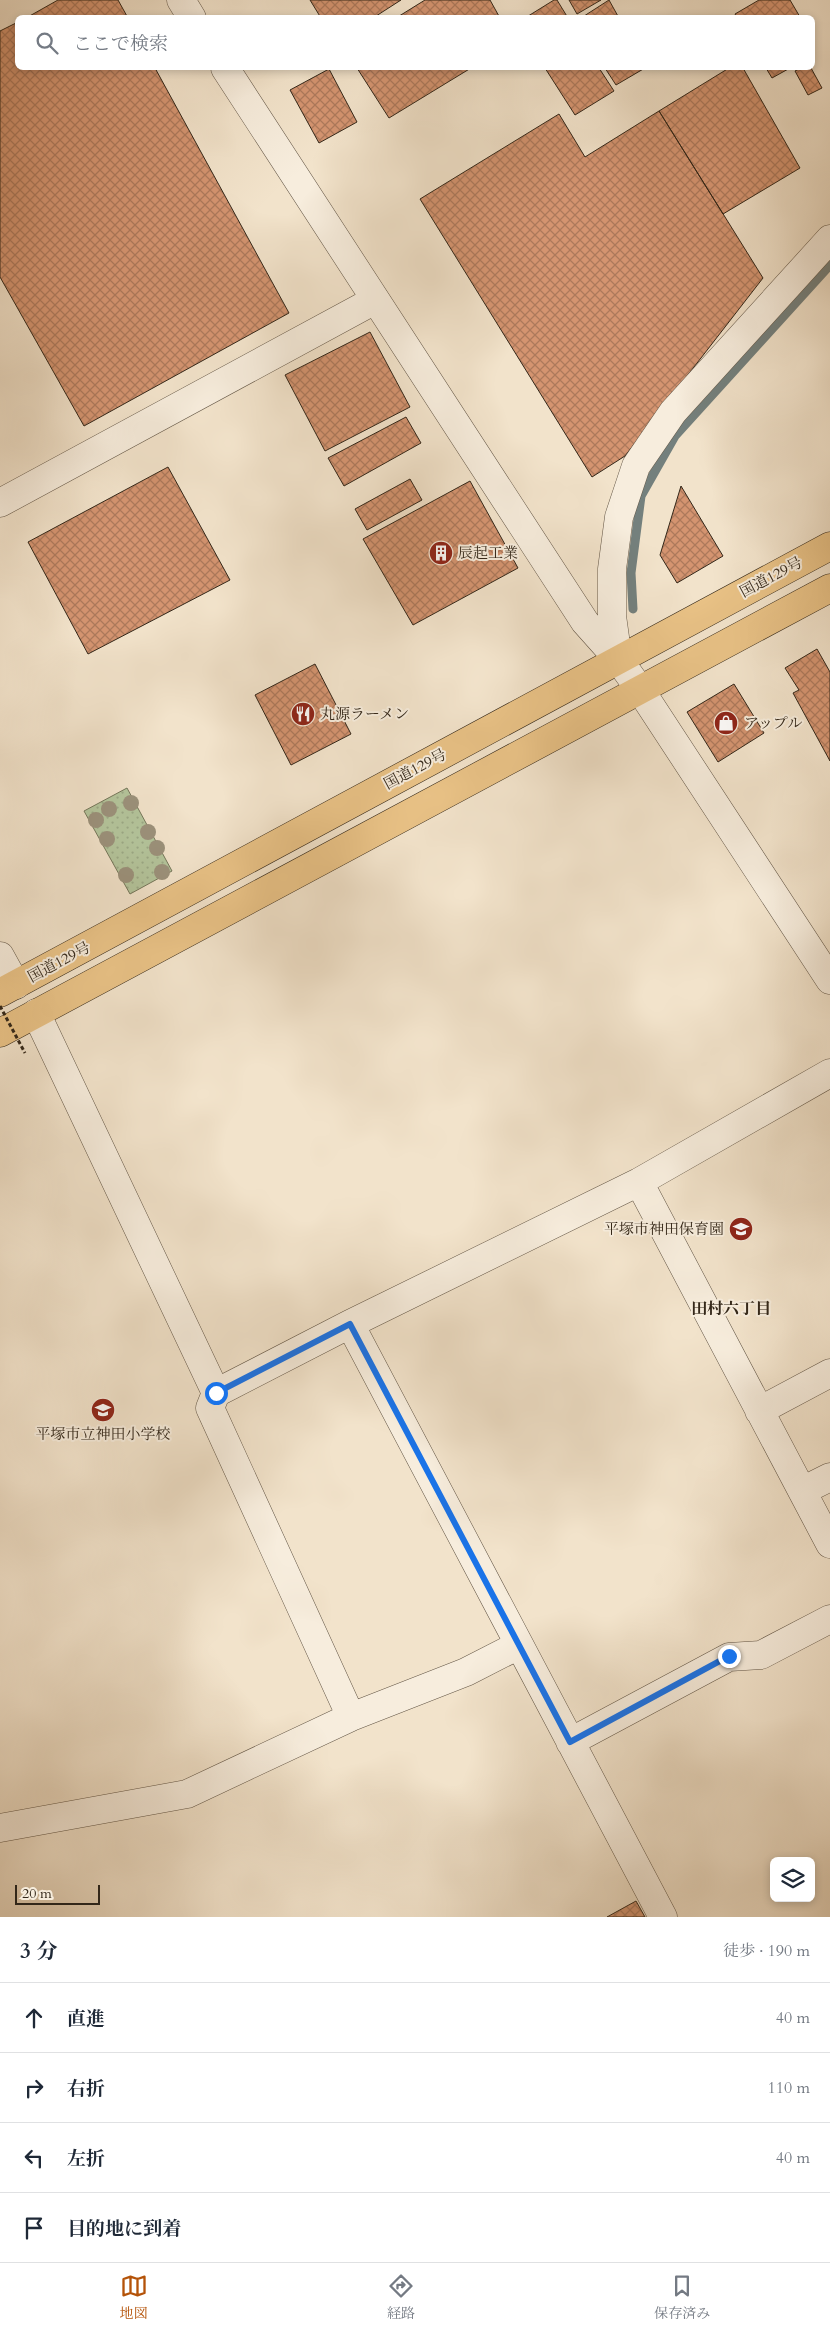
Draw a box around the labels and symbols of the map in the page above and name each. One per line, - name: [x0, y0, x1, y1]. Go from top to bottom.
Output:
- building icon: 辰起工業: [428, 540, 454, 566]
- place label: 辰起工業: [458, 543, 518, 563]
- street label: 国道129号: [736, 552, 806, 602]
- restaurant icon: 丸源ラーメン: [290, 701, 316, 727]
- place label: 丸源ラーメン: [320, 704, 409, 724]
- shop icon: アップル: [713, 710, 739, 736]
- place label: アップル: [744, 713, 802, 733]
- street label: 国道129号: [380, 744, 450, 794]
- street label: 国道129号: [24, 937, 94, 987]
- school or university icon: 平塚市神田保育園: [728, 1216, 754, 1242]
- place label: 平塚市神田保育園: [604, 1219, 724, 1239]
- district label: 田村六丁目: [691, 1298, 771, 1320]
- route start: [205, 1382, 228, 1405]
- school or university icon: 平塚市立神田小学校: [90, 1397, 116, 1423]
- place label: 平塚市立神田小学校: [35, 1424, 171, 1444]
- route end: [718, 1645, 741, 1668]
- scale bar: [15, 1882, 100, 1905]

